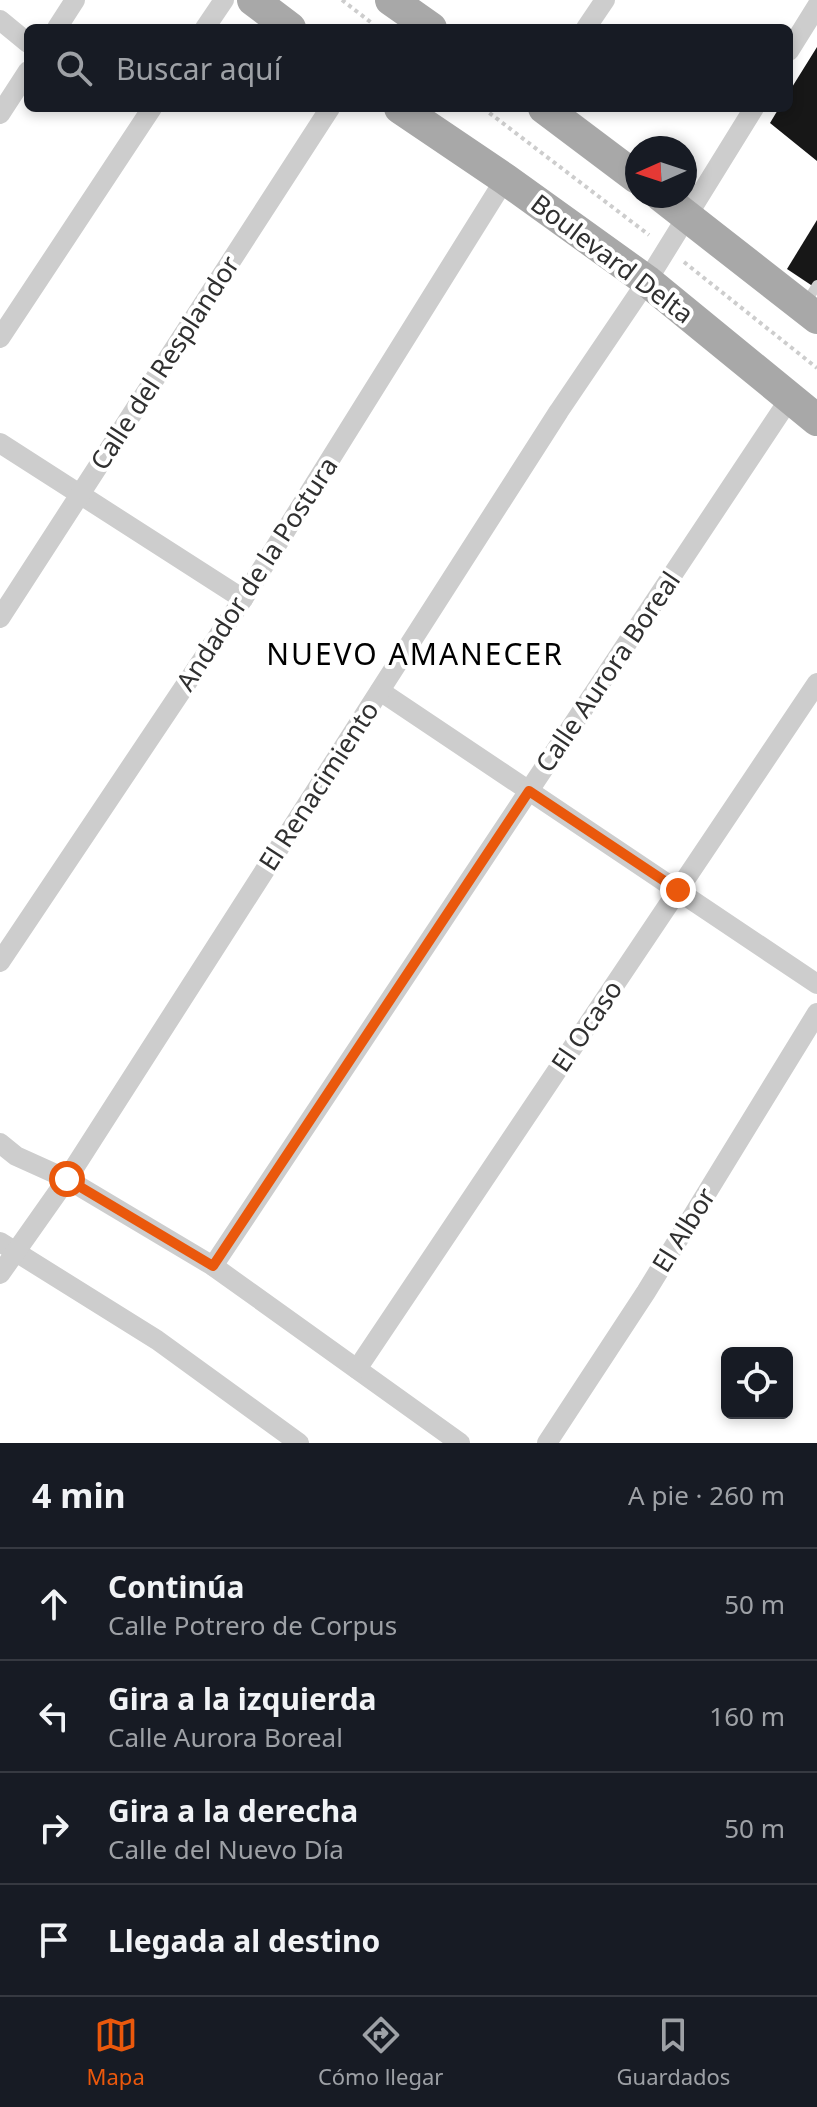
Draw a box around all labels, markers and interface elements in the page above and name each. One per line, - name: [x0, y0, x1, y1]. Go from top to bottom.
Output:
- search box: [24, 24, 793, 112]
- icon: search: [52, 46, 96, 90]
- text: Buscar aquí: [116, 48, 281, 89]
- north arrow: [625, 136, 697, 208]
- street label: Boulevard Delta: [524, 185, 701, 331]
- street label: Calle del Resplandor: [81, 248, 247, 477]
- street label: Andador de la Postura: [167, 450, 345, 697]
- street label: Calle Aurora Boreal: [527, 564, 688, 779]
- district label: NUEVO AMANECER: [266, 633, 564, 674]
- street label: El Renacimiento: [250, 694, 386, 877]
- route end: [660, 872, 696, 908]
- street label: El Ocaso: [542, 972, 630, 1078]
- route start: [49, 1161, 85, 1197]
- street label: El Albor: [643, 1180, 723, 1279]
- map controls: [721, 1347, 793, 1419]
- button: locate: [721, 1347, 793, 1419]
- text: 4 min: [32, 1472, 126, 1518]
- text: A pie · 260 m: [628, 1477, 785, 1513]
- text: Continúa: [108, 1566, 244, 1607]
- icon: ahead: [32, 1582, 76, 1626]
- text: 50 m: [724, 1586, 785, 1622]
- text: Calle Potrero de Corpus: [108, 1607, 397, 1643]
- text: Gira a la izquierda: [108, 1678, 377, 1719]
- icon: left: [32, 1694, 76, 1738]
- text: 160 m: [709, 1698, 785, 1734]
- text: Calle Aurora Boreal: [108, 1719, 343, 1755]
- text: Gira a la derecha: [108, 1790, 358, 1831]
- icon: right: [32, 1806, 76, 1850]
- text: 50 m: [724, 1810, 785, 1846]
- text: Calle del Nuevo Día: [108, 1831, 344, 1867]
- icon: arrive: [32, 1918, 76, 1962]
- text: Llegada al destino: [108, 1920, 380, 1961]
- tab: Mapa: [87, 2013, 145, 2091]
- tab: Cómo llegar: [318, 2013, 443, 2091]
- tab: Guardados: [617, 2013, 730, 2091]

